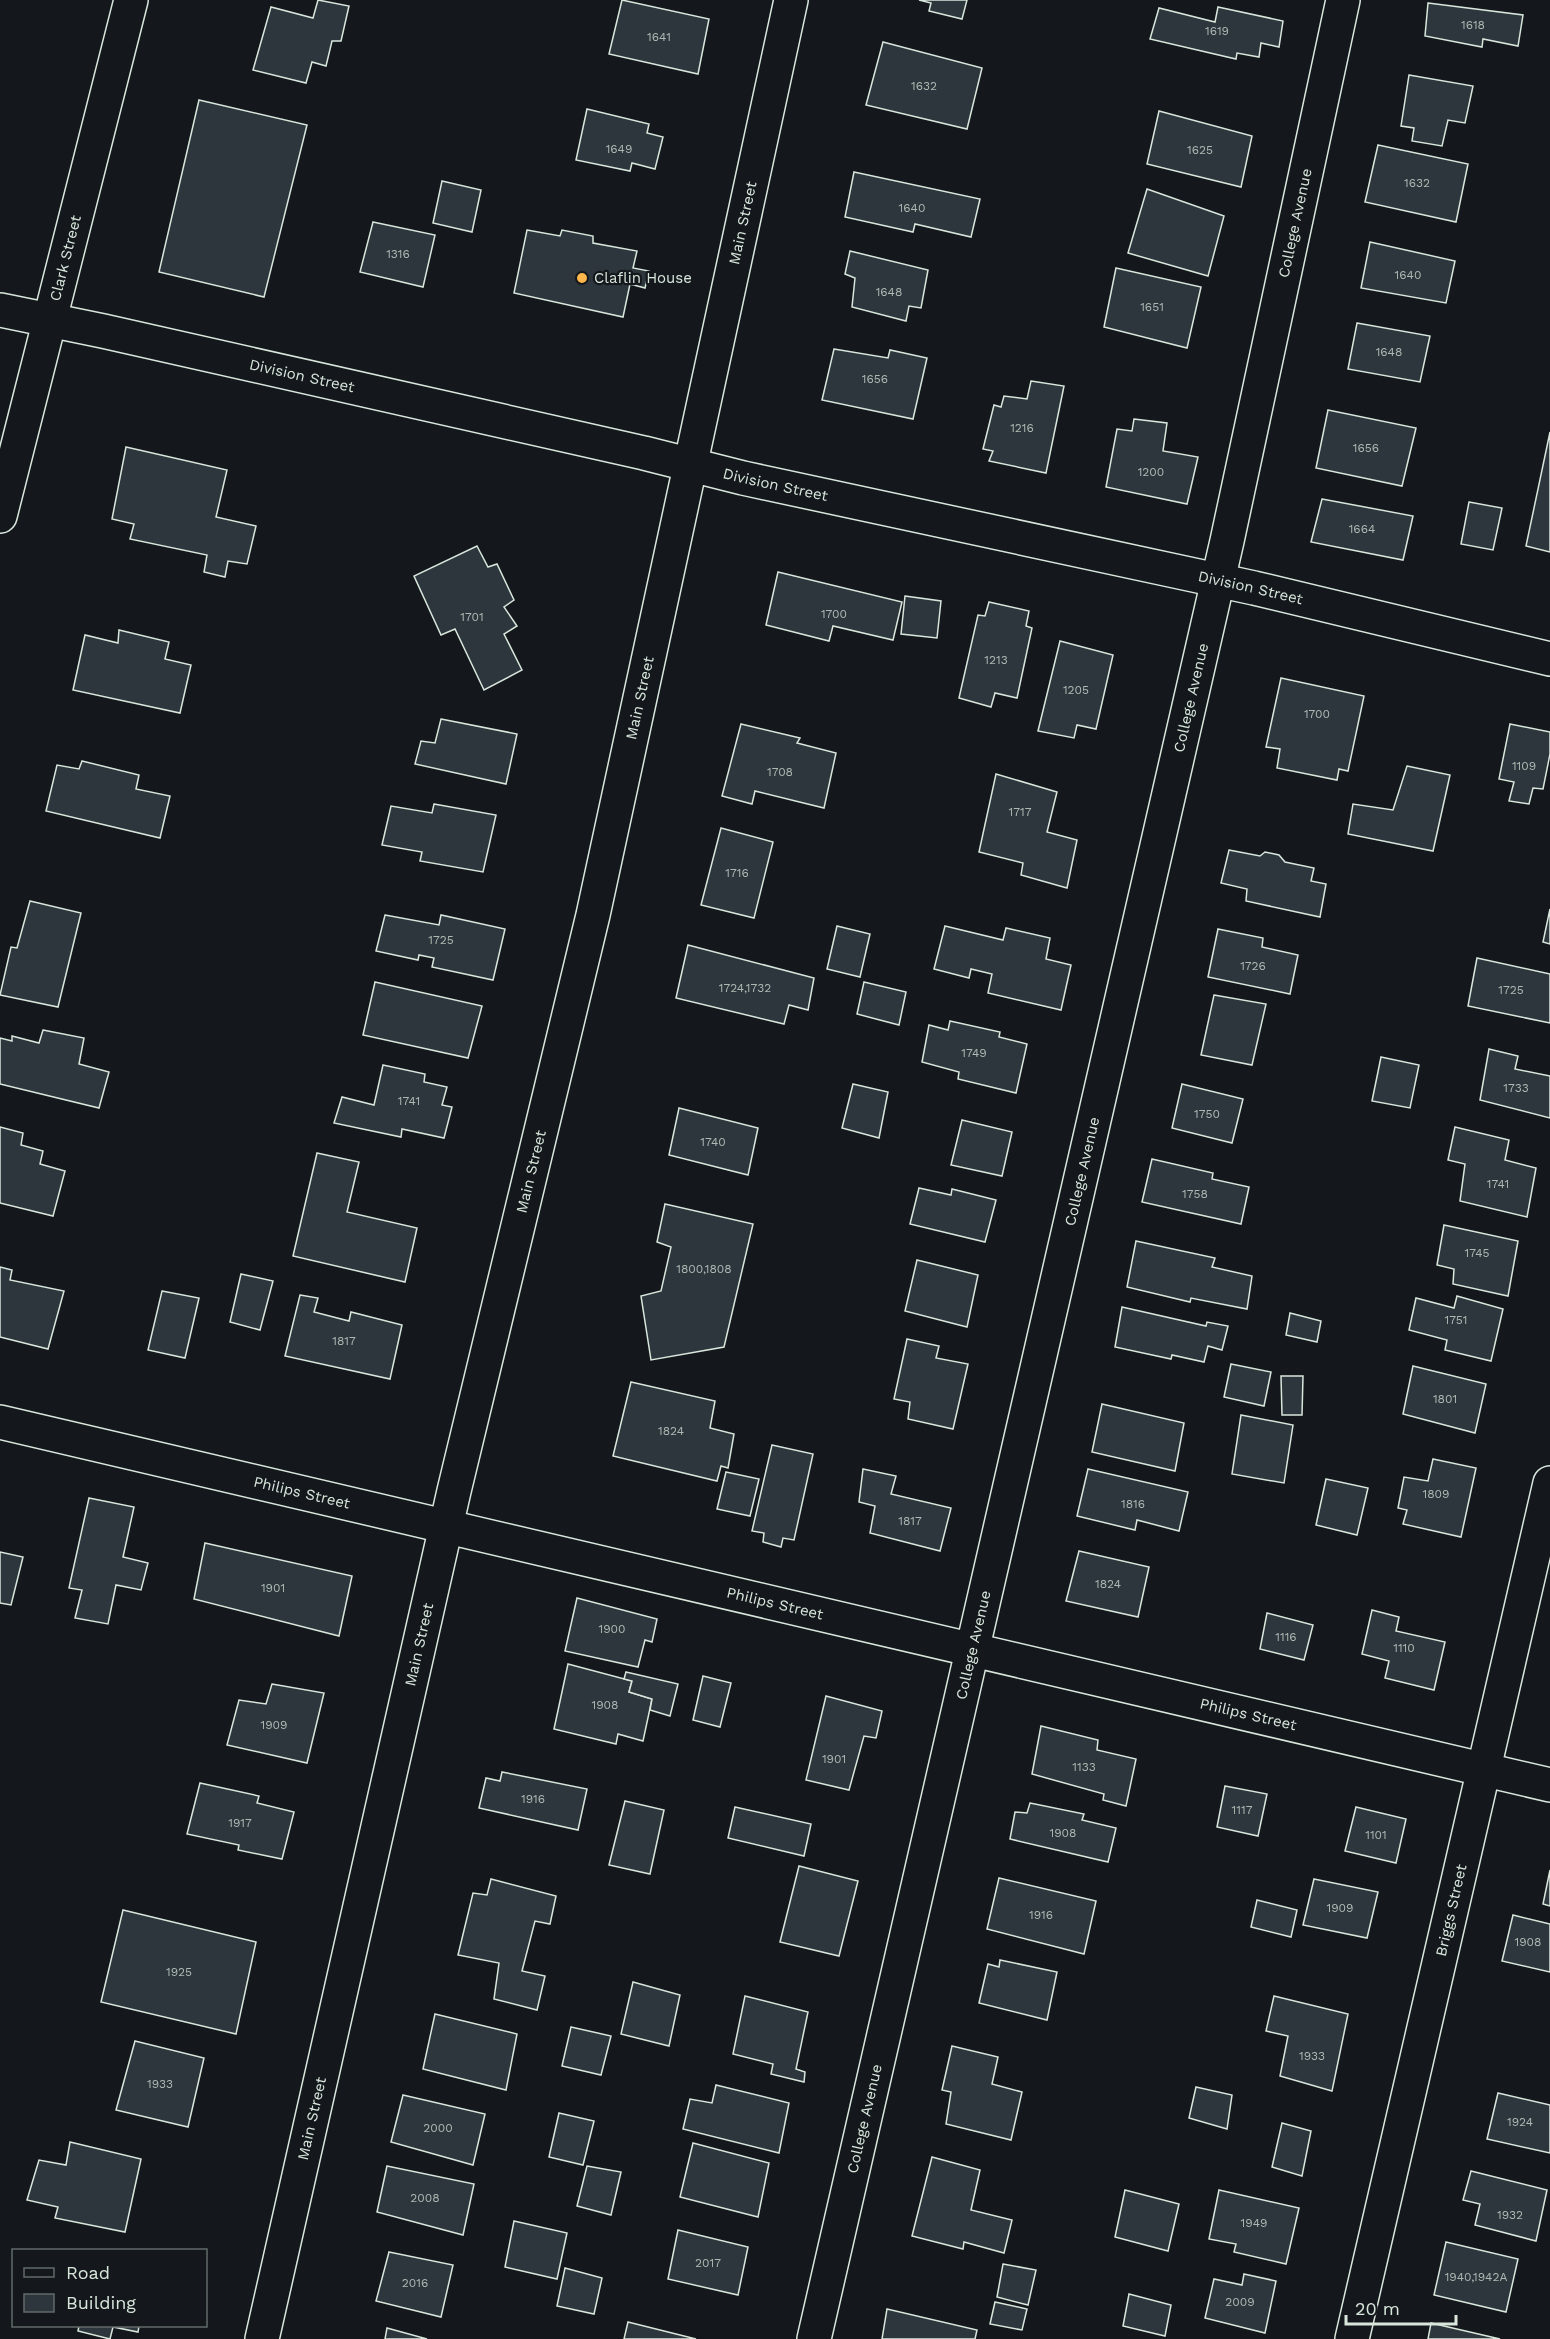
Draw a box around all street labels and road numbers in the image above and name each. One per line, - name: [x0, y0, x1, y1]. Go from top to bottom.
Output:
- street label: College Avenue: [1275, 167, 1316, 279]
- street label: Main Street: [725, 179, 761, 266]
- street label: Clark Street: [46, 213, 85, 303]
- street label: Division Street: [248, 355, 357, 397]
- street label: Division Street: [721, 464, 830, 505]
- street label: Division Street: [1196, 567, 1305, 609]
- street label: College Avenue: [1170, 641, 1212, 754]
- street label: Main Street: [622, 654, 658, 741]
- street label: College Avenue: [1061, 1115, 1103, 1228]
- street label: Main Street: [512, 1128, 550, 1215]
- street label: Philips Street: [252, 1473, 353, 1513]
- street label: Philips Street: [725, 1583, 826, 1624]
- street label: College Avenue: [952, 1589, 995, 1701]
- street label: Main Street: [401, 1601, 438, 1688]
- street label: Philips Street: [1198, 1694, 1299, 1735]
- street label: Briggs Street: [1432, 1862, 1471, 1958]
- street label: College Avenue: [843, 2062, 886, 2175]
- street label: Main Street: [294, 2075, 330, 2162]

